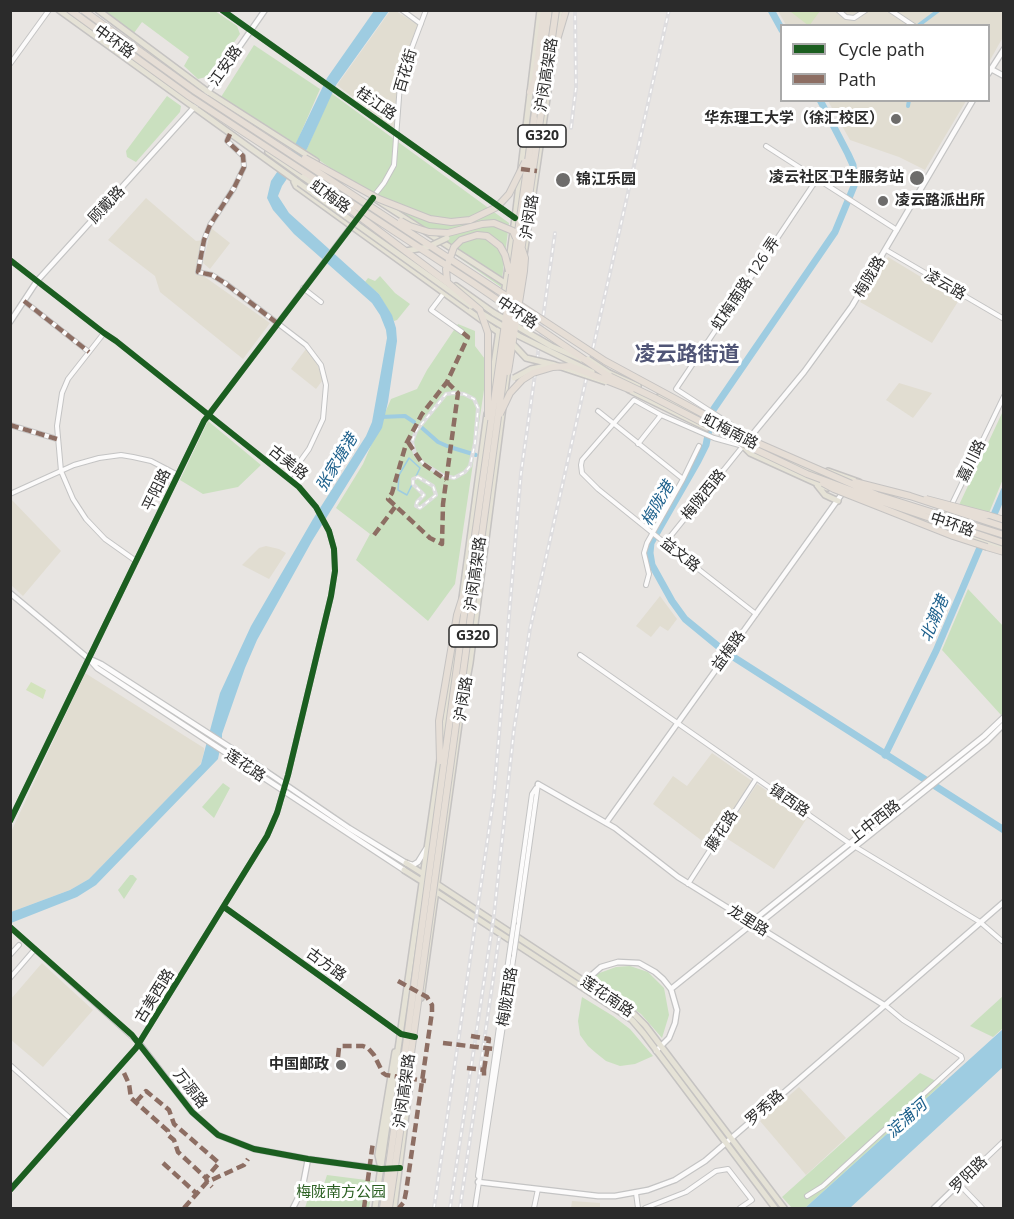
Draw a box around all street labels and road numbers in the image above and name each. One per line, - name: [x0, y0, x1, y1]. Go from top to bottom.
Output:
- street label: 中环路: [91, 21, 137, 63]
- street label: 沪闵高架路: [532, 37, 562, 113]
- street label: 江安路: [206, 42, 246, 90]
- street label: 百花街: [391, 47, 421, 95]
- street label: 桂江路: [352, 84, 400, 124]
- road number: G320: [518, 125, 566, 147]
- street label: 虹梅路: [307, 176, 353, 218]
- street label: 顾戴路: [85, 182, 129, 228]
- street label: 沪闵路: [518, 193, 542, 241]
- street label: 虹梅南路 126 弄: [708, 234, 784, 334]
- street label: 梅陇路: [851, 253, 889, 301]
- street label: 凌云路: [921, 266, 969, 304]
- street label: 中环路: [493, 293, 541, 333]
- street label: 虹梅南路: [699, 410, 761, 454]
- street label: 嘉川路: [954, 437, 990, 485]
- street label: 古美路: [265, 442, 311, 484]
- street label: 平阳路: [139, 466, 175, 514]
- street label: 梅陇西路: [678, 466, 730, 524]
- street label: 中环路: [928, 509, 976, 541]
- street label: 益文路: [657, 534, 703, 576]
- street label: 沪闵高架路: [462, 536, 490, 612]
- road number: G320: [449, 625, 497, 647]
- street label: 益梅路: [708, 628, 750, 674]
- street label: 沪闵路: [452, 675, 476, 723]
- street label: 莲花路: [221, 746, 269, 786]
- street label: 镇西路: [765, 781, 813, 821]
- street label: 上中西路: [846, 796, 904, 848]
- street label: 藤花路: [702, 807, 742, 855]
- street label: 龙里路: [724, 901, 772, 941]
- street label: 古方路: [303, 944, 349, 986]
- street label: 古美西路: [131, 966, 179, 1026]
- street label: 梅陇西路: [494, 966, 522, 1028]
- street label: 莲花南路: [577, 973, 637, 1021]
- street label: 沪闵高架路: [391, 1053, 419, 1129]
- street label: 万源路: [169, 1066, 211, 1112]
- street label: 罗秀路: [742, 1086, 788, 1130]
- street label: 罗阳路: [947, 1153, 991, 1197]

